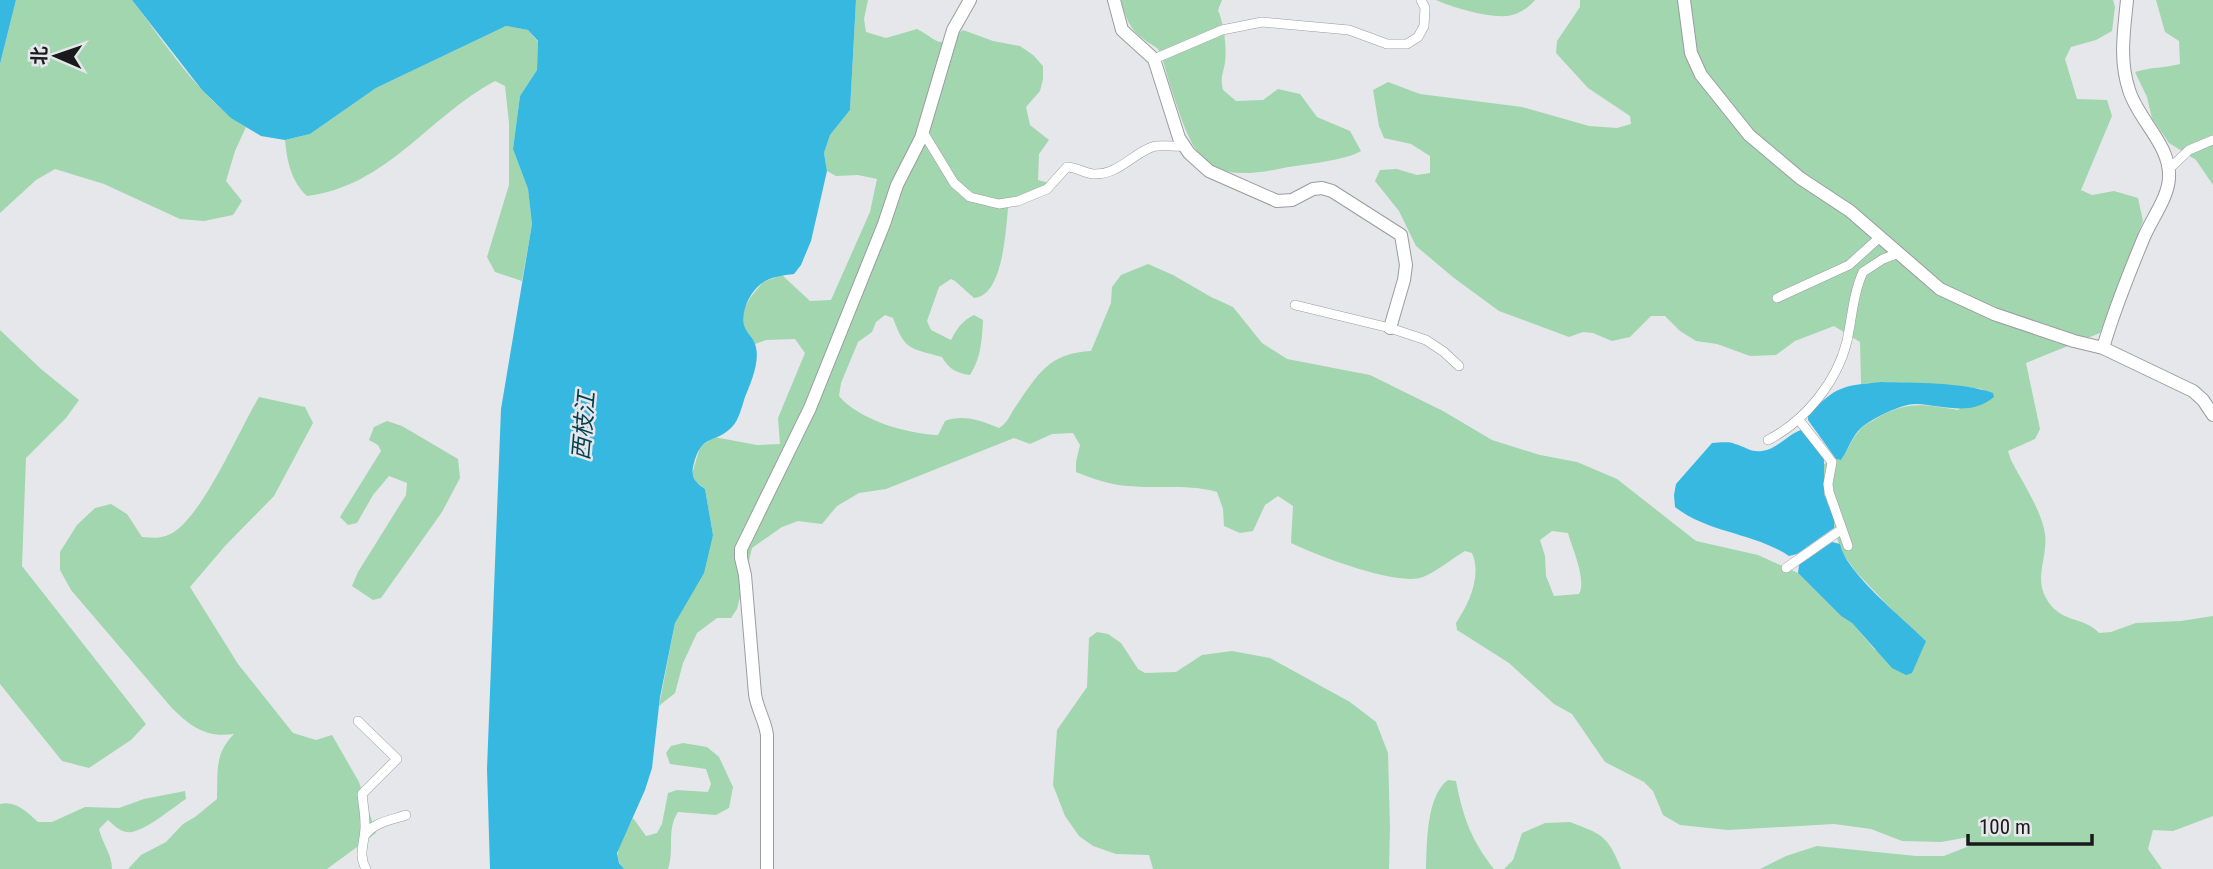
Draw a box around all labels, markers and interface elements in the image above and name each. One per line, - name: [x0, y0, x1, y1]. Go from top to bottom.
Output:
- north arrow: [21, 21, 91, 91]
- text: 北: [28, 46, 51, 65]
- water label: 西枝江: [568, 387, 601, 462]
- scale bar: [1968, 802, 2092, 846]
- text: 100 m: [1979, 815, 2031, 839]

